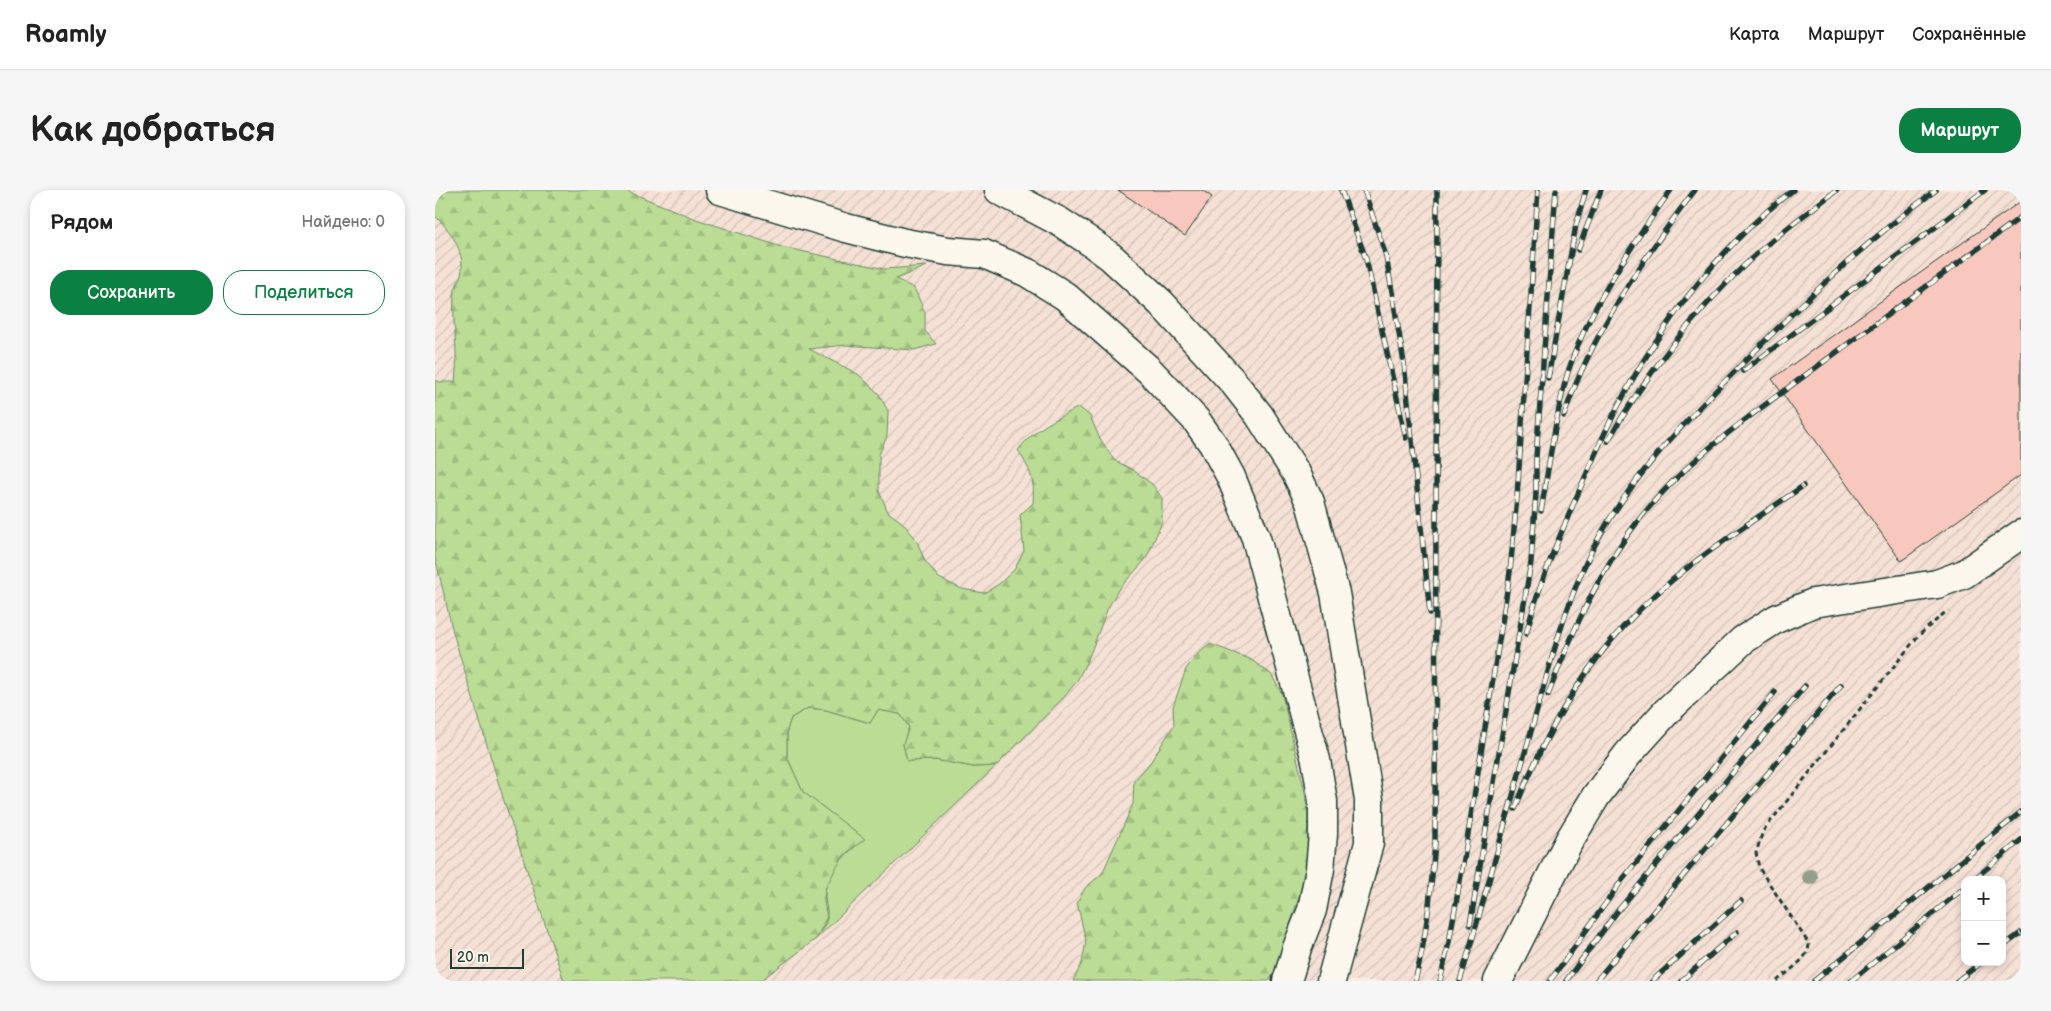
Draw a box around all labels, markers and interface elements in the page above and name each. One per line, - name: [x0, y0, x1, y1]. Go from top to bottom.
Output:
- text: Roamly: [25, 20, 106, 49]
- text: Карта: [1729, 24, 1780, 45]
- text: Маршрут: [1808, 24, 1884, 45]
- text: Сохранённые: [1912, 24, 2026, 45]
- button: Маршрут: [1899, 108, 2021, 153]
- text: Как добраться: [30, 109, 276, 152]
- text: Рядом: [50, 210, 113, 235]
- text: Найдено: 0: [302, 213, 385, 232]
- button: Сохранить: [50, 270, 213, 315]
- button: Поделиться: [223, 270, 385, 315]
- map controls: [1961, 876, 2006, 966]
- button: +: [1961, 876, 2006, 921]
- button: −: [1961, 921, 2006, 966]
- scale bar: [450, 946, 524, 969]
- text: 20 m: [457, 949, 489, 966]

